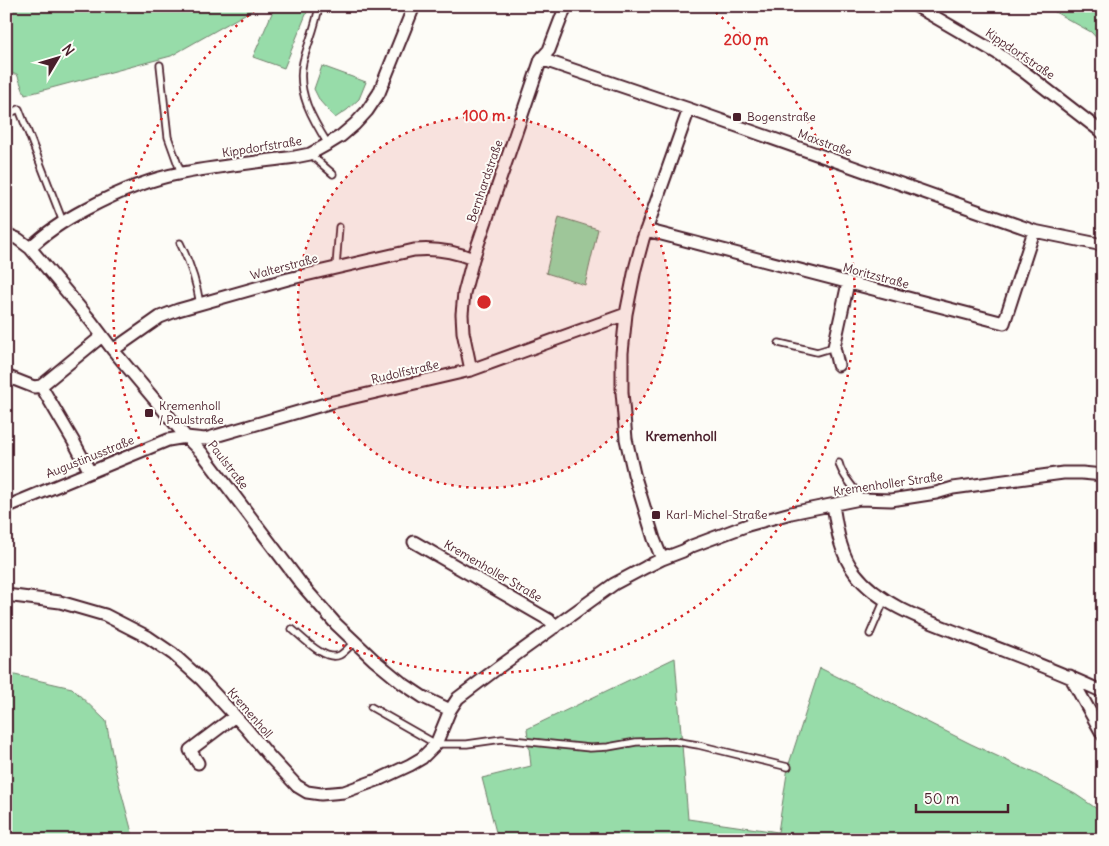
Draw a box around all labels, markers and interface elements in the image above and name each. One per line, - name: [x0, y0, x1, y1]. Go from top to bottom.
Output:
- street label: Kippdorfstraße: [983, 25, 1058, 82]
- text: 200 m: [724, 30, 768, 49]
- north arrow: [32, 32, 82, 82]
- text: N: [58, 41, 78, 59]
- text: 100 m: [463, 106, 505, 125]
- place label: Bogenstraße: [747, 109, 816, 124]
- marker: Bogenstraße: [731, 111, 743, 123]
- street label: Maxstraße: [796, 126, 854, 159]
- street label: Kippdorfstraße: [221, 133, 303, 160]
- street label: Bernhardstraße: [463, 138, 506, 224]
- street label: Walterstraße: [248, 250, 319, 283]
- street label: Moritzstraße: [841, 259, 911, 292]
- centre of rings: [475, 293, 493, 311]
- street label: Rudolfstraße: [370, 356, 440, 387]
- place label: Kremenholl / Paulstraße: [159, 398, 224, 427]
- marker: Kremenholl / Paulstraße: [143, 407, 155, 419]
- district label: Kremenholl: [645, 427, 717, 445]
- street label: Augustinusstraße: [43, 432, 136, 481]
- street label: Paulstraße: [205, 437, 252, 492]
- street label: Kremenholler Straße: [832, 468, 944, 499]
- place label: Karl-Michel-Straße: [666, 507, 767, 522]
- marker: Karl-Michel-Straße: [650, 509, 662, 521]
- street label: Kremenholler Straße: [442, 536, 545, 605]
- street label: Kremenholl: [225, 685, 276, 741]
- scale bar: [916, 781, 1009, 813]
- text: 50 m: [924, 789, 959, 808]

